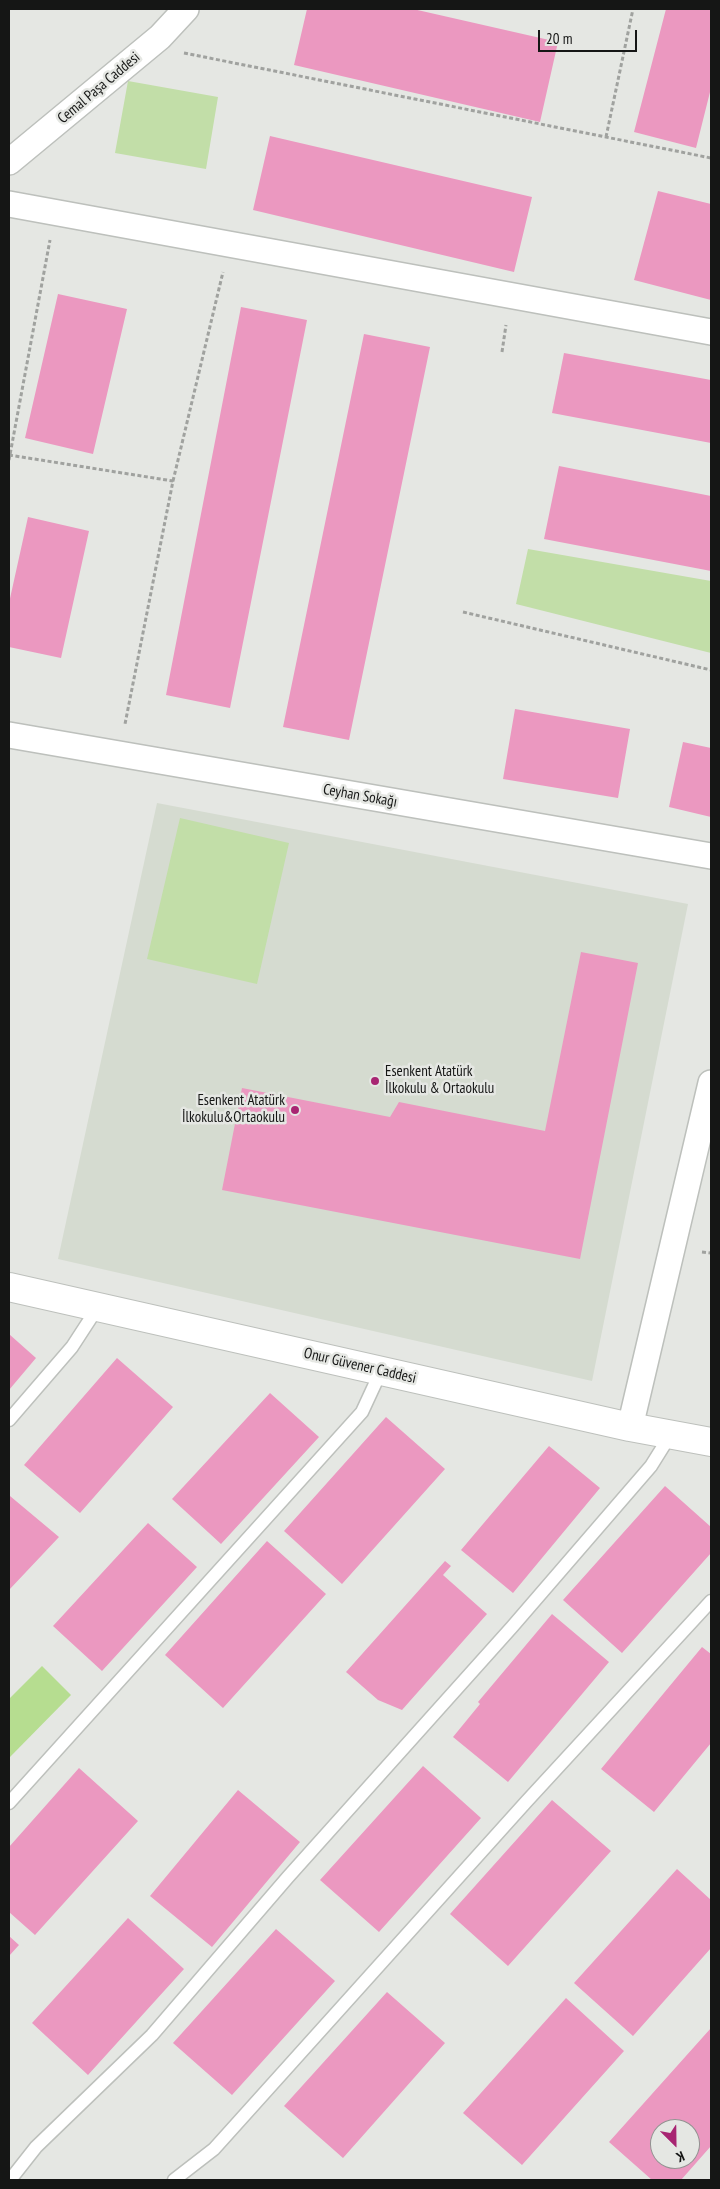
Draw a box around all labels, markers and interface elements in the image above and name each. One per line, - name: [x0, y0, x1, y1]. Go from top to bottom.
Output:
- scale bar: [540, 20, 639, 52]
- text: 20 m: [546, 29, 572, 48]
- street label: Cemal Paşa Caddesi: [54, 48, 144, 128]
- street label: Ceyhan Sokağı: [322, 781, 398, 811]
- place label: Esenkent Atatürk İlkokulu & Ortaokulu: [385, 1063, 494, 1098]
- marker: Esenkent Atatürk İlkokulu & Ortaokulu: [369, 1075, 381, 1087]
- place label: Esenkent Atatürk İlkokulu&Ortaokulu: [182, 1092, 285, 1127]
- marker: Esenkent Atatürk İlkokulu&Ortaokulu: [289, 1104, 301, 1116]
- street label: Onur Güvener Caddesi: [302, 1344, 418, 1388]
- north arrow: [650, 2119, 700, 2169]
- text: K: [674, 2147, 687, 2167]

